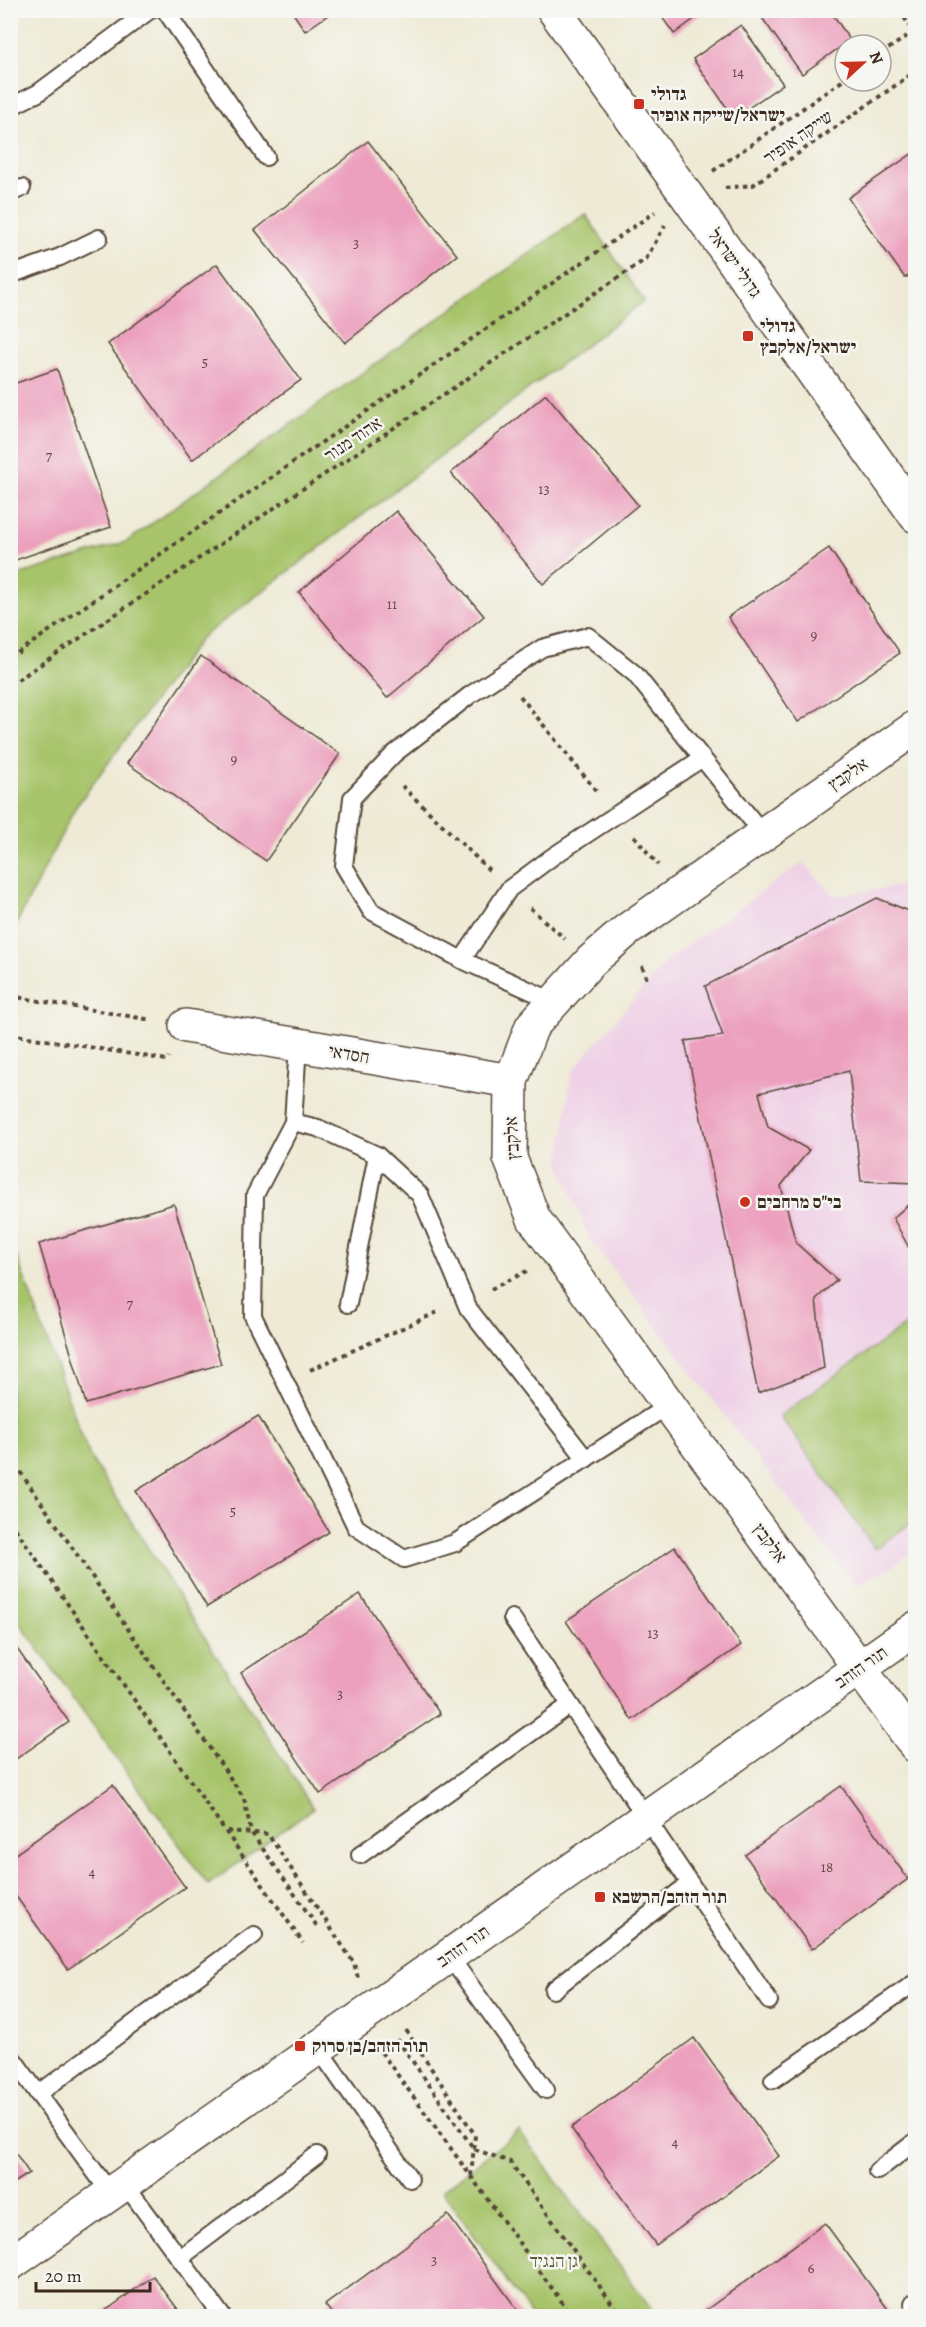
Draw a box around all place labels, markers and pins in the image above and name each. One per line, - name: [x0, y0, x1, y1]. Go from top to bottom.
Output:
- place label: גדולי ישראל/שייקה אופיר: [651, 82, 785, 127]
- marker: גדולי ישראל/שייקה אופיר: [632, 97, 646, 111]
- place label: גדולי ישראל/אלקבץ: [760, 314, 856, 359]
- marker: גדולי ישראל/אלקבץ: [741, 329, 755, 343]
- place label: בי"ס מרחבים: [757, 1190, 842, 1214]
- marker: בי"ס מרחבים: [738, 1195, 752, 1209]
- place label: תור הזהב/הרשבא: [612, 1885, 727, 1909]
- marker: תור הזהב/הרשבא: [593, 1890, 607, 1904]
- place label: תור הזהב/בן סרוק: [312, 2034, 429, 2058]
- marker: תור הזהב/בן סרוק: [293, 2039, 307, 2053]

